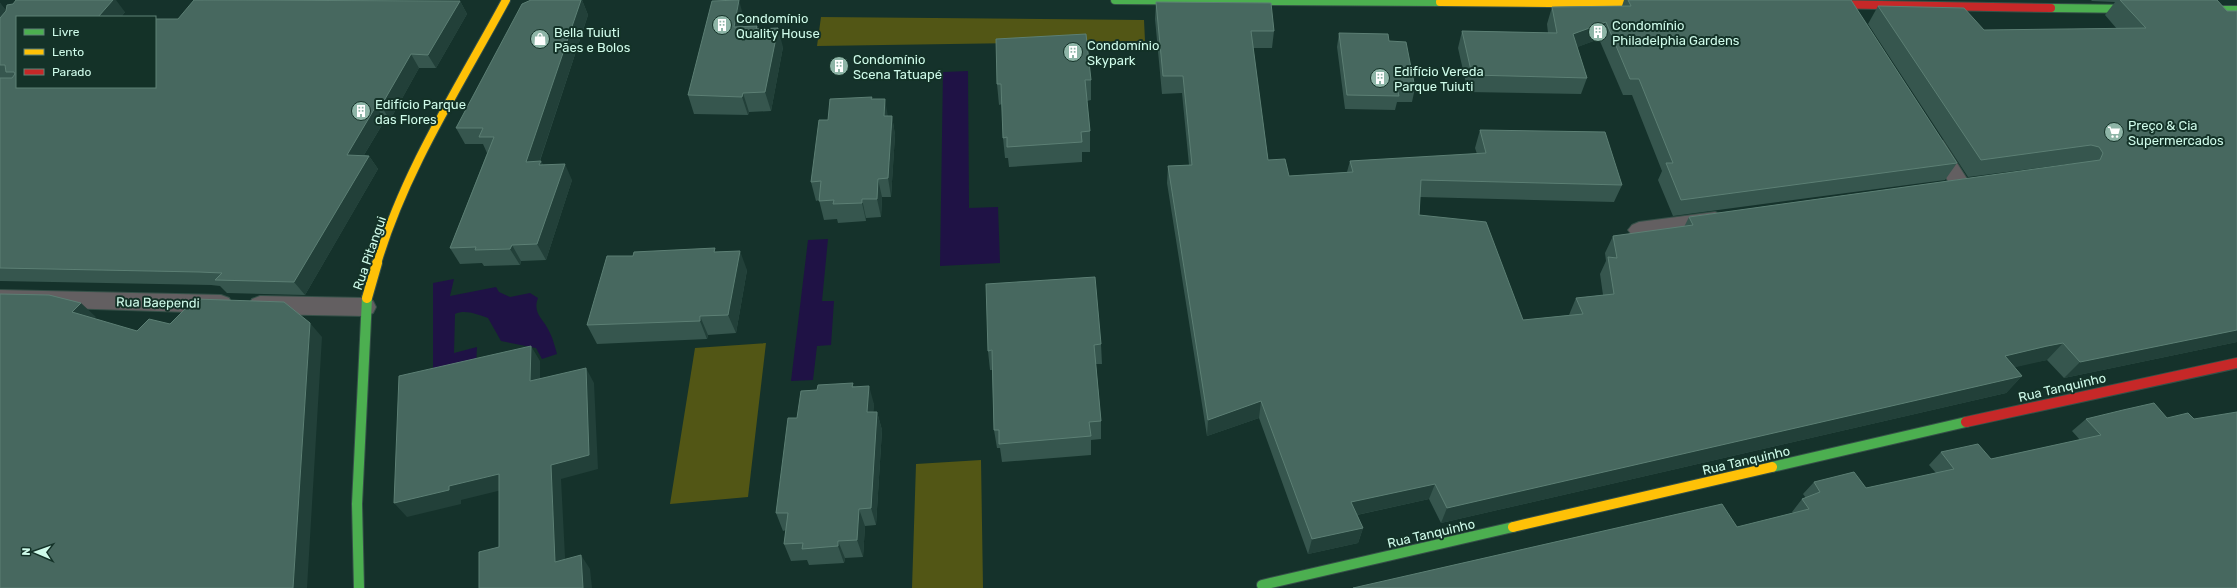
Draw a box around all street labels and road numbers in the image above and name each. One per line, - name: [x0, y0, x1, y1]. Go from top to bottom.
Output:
- street label: Rua Pitangui: [350, 214, 390, 292]
- street label: Rua Baependi: [116, 294, 200, 311]
- street label: Rua Tanquinho: [2017, 370, 2108, 405]
- street label: Rua Tanquinho: [1701, 443, 1792, 478]
- street label: Rua Tanquinho: [1386, 516, 1477, 551]

